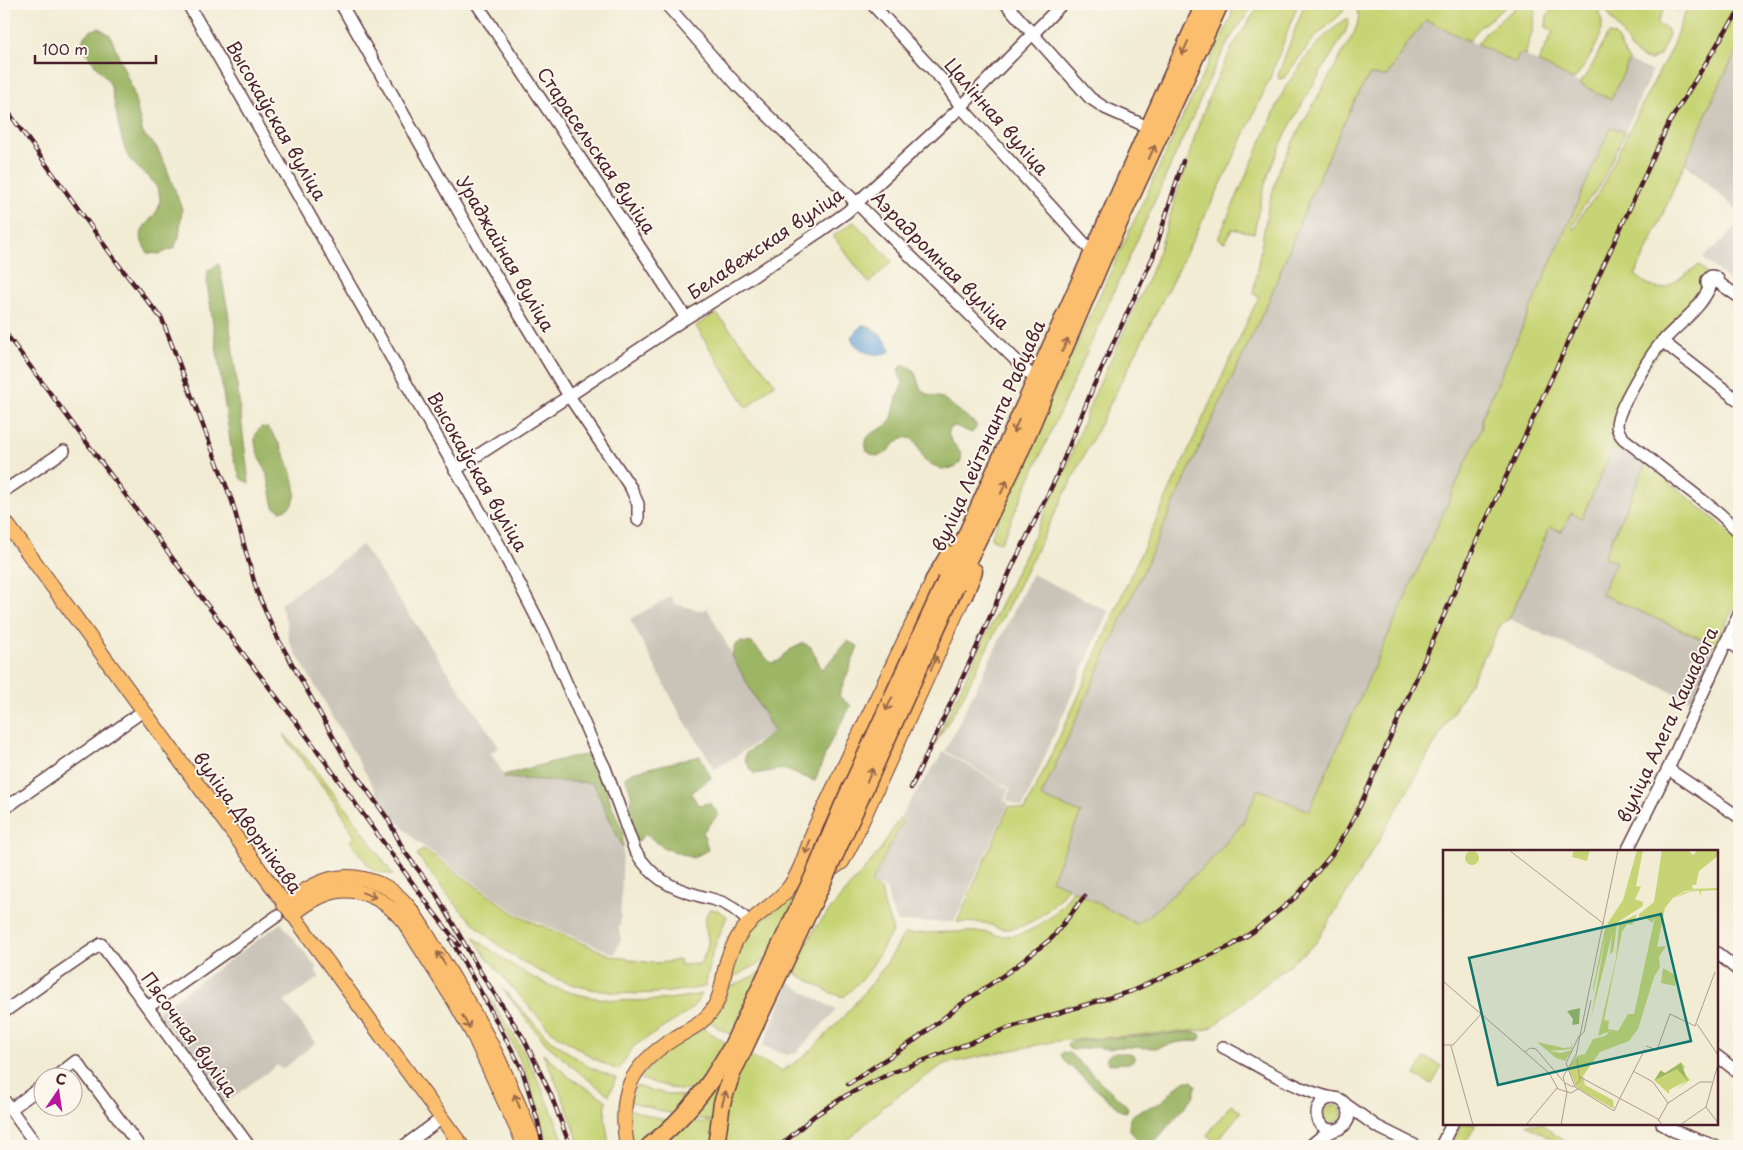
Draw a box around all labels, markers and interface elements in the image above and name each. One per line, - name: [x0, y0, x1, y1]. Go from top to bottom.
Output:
- scale bar: [35, 32, 156, 64]
- street label: Высокаўская вуліца: [220, 35, 334, 205]
- text: 100 m: [42, 37, 88, 60]
- one-way arrow: [1179, 40, 1189, 55]
- street label: Цалінная вуліца: [939, 52, 1056, 180]
- street label: Старасельская вуліца: [531, 61, 663, 239]
- one-way arrow: [1147, 145, 1157, 160]
- street label: Ураджайная вуліца: [451, 170, 562, 336]
- street label: Белавежская вуліца: [682, 180, 849, 305]
- street label: Аэрадромная вуліца: [866, 185, 1016, 335]
- street label: вуліца Лейтэнанта Рабцава: [924, 315, 1051, 555]
- one-way arrow: [1061, 338, 1071, 353]
- street label: Высокаўская вуліца: [421, 386, 535, 556]
- one-way arrow: [1011, 418, 1021, 433]
- one-way arrow: [1000, 480, 1010, 495]
- street label: вуліца Алега Кашавога: [1609, 621, 1724, 827]
- one-way arrow: [929, 656, 939, 671]
- one-way arrow: [884, 696, 893, 711]
- street label: вуліца Дворнікава: [187, 745, 309, 899]
- one-way arrow: [866, 768, 875, 783]
- one-way arrow: [802, 838, 812, 854]
- inset map: [1443, 850, 1718, 1125]
- one-way arrow: [361, 891, 376, 900]
- one-way arrow: [436, 951, 446, 965]
- street label: Пясочная вуліца: [135, 966, 245, 1102]
- one-way arrow: [461, 1014, 471, 1029]
- text: С: [54, 1067, 69, 1090]
- north arrow: [32, 1068, 82, 1118]
- one-way arrow: [720, 1091, 730, 1107]
- one-way arrow: [512, 1094, 521, 1109]

